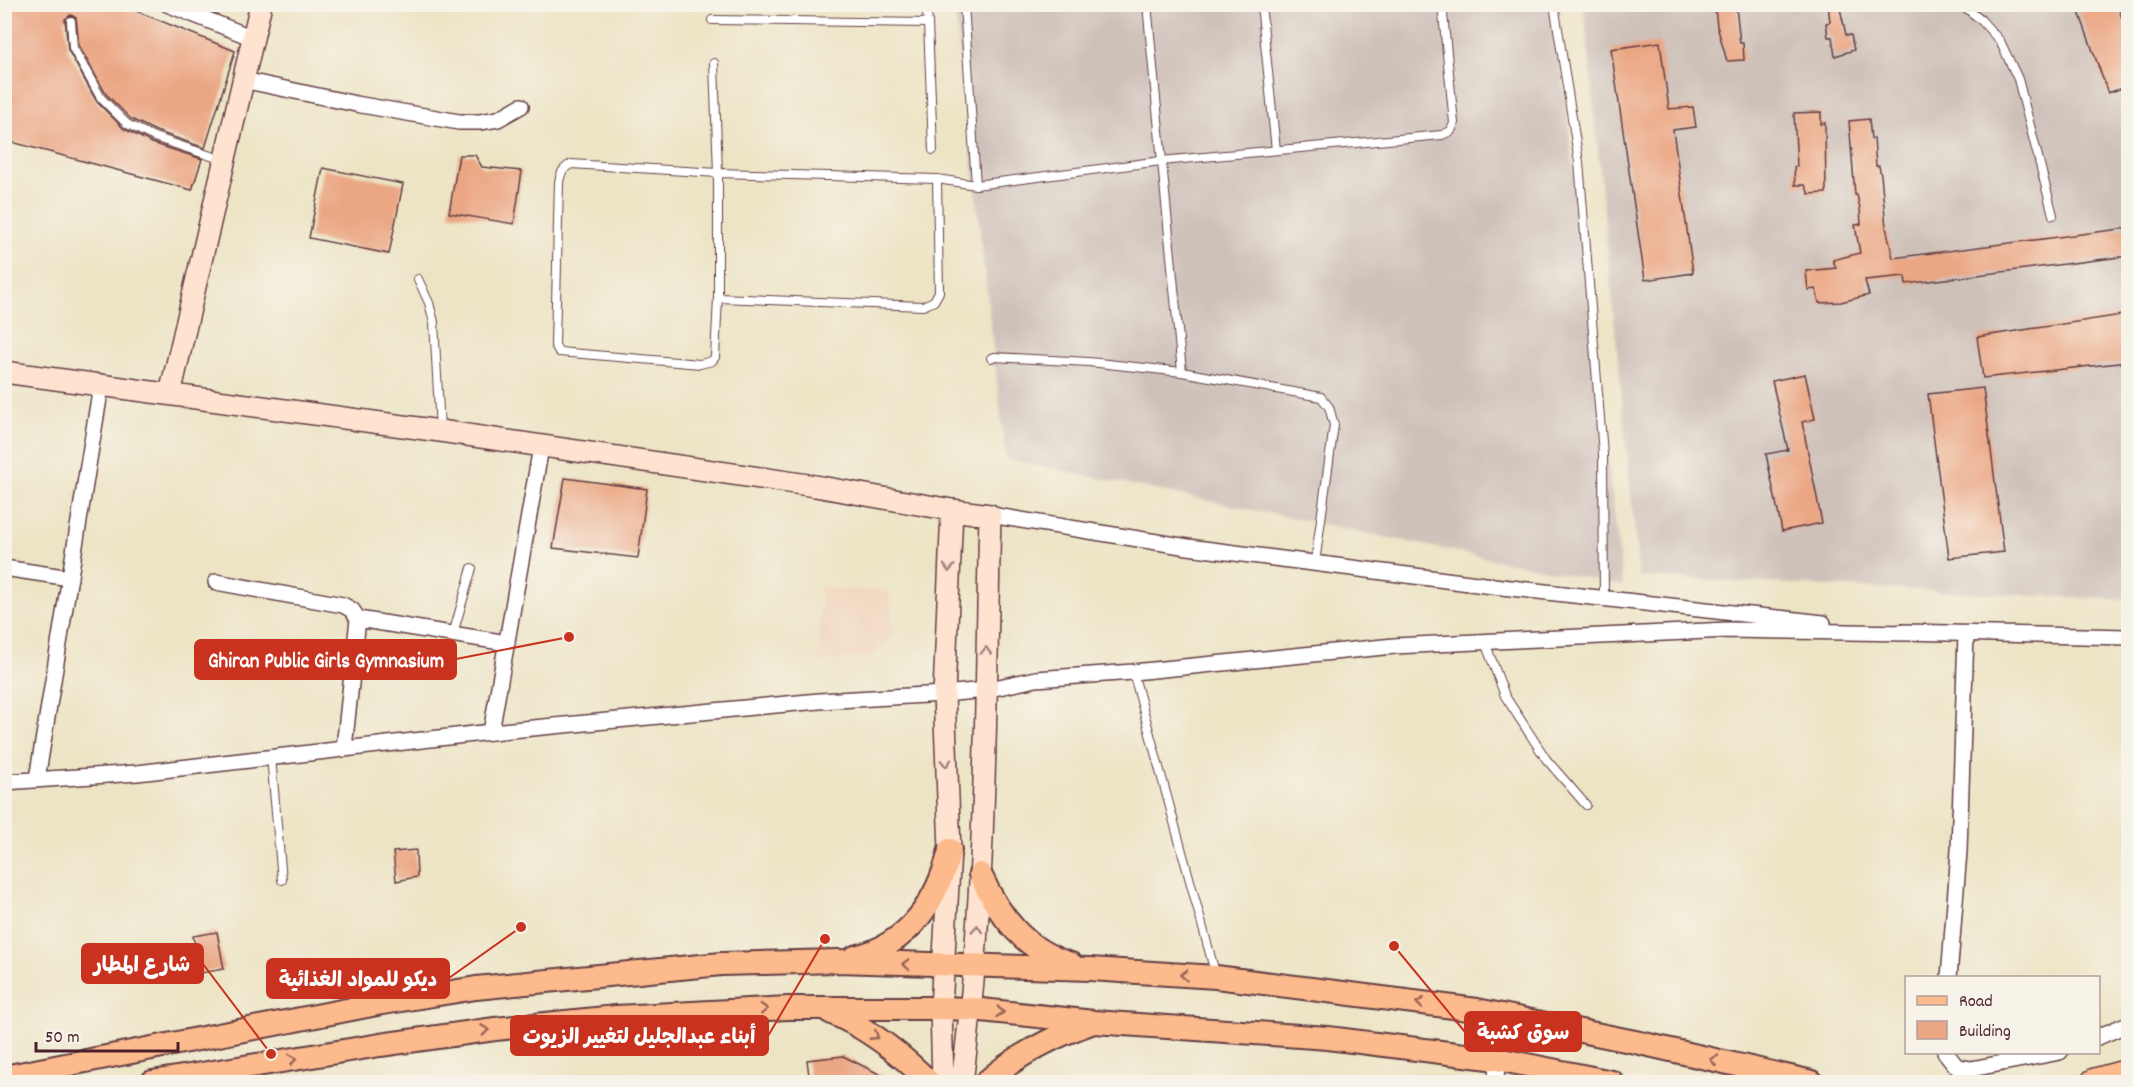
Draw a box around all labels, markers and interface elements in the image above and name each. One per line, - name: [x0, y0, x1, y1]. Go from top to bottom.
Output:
- one-way arrow: [943, 564, 956, 573]
- callout: Ghiran Public Girls Gymnasium: [195, 640, 456, 679]
- one-way arrow: [980, 646, 992, 655]
- text: Ghiran Public Girls Gymnasium: [208, 648, 444, 678]
- one-way arrow: [940, 759, 953, 768]
- one-way arrow: [970, 925, 983, 934]
- callout: شارع المطار: [82, 944, 203, 983]
- text: شارع المطار: [92, 952, 190, 982]
- one-way arrow: [901, 957, 910, 970]
- callout: ديكو للمواد الغذائية: [267, 959, 449, 998]
- text: ديكو للمواد الغذائية: [279, 967, 437, 997]
- one-way arrow: [1180, 969, 1189, 982]
- legend: [1905, 976, 2100, 1054]
- text: Road: [1959, 990, 1993, 1015]
- one-way arrow: [1415, 998, 1424, 1010]
- one-way arrow: [759, 1003, 768, 1016]
- one-way arrow: [996, 1005, 1005, 1018]
- callout: سوق كشبة: [1465, 1012, 1581, 1051]
- scale bar: [36, 1015, 178, 1053]
- callout: أبناء عبدالجليل لتغيير الزيوت: [511, 1016, 768, 1055]
- text: سوق كشبة: [1477, 1020, 1569, 1050]
- text: Building: [1959, 1020, 2011, 1045]
- text: أبناء عبدالجليل لتغيير الزيوت: [523, 1023, 756, 1054]
- one-way arrow: [481, 1024, 490, 1036]
- text: 50 m: [45, 1026, 80, 1051]
- one-way arrow: [868, 1029, 879, 1040]
- one-way arrow: [287, 1053, 297, 1066]
- one-way arrow: [1709, 1054, 1719, 1067]

